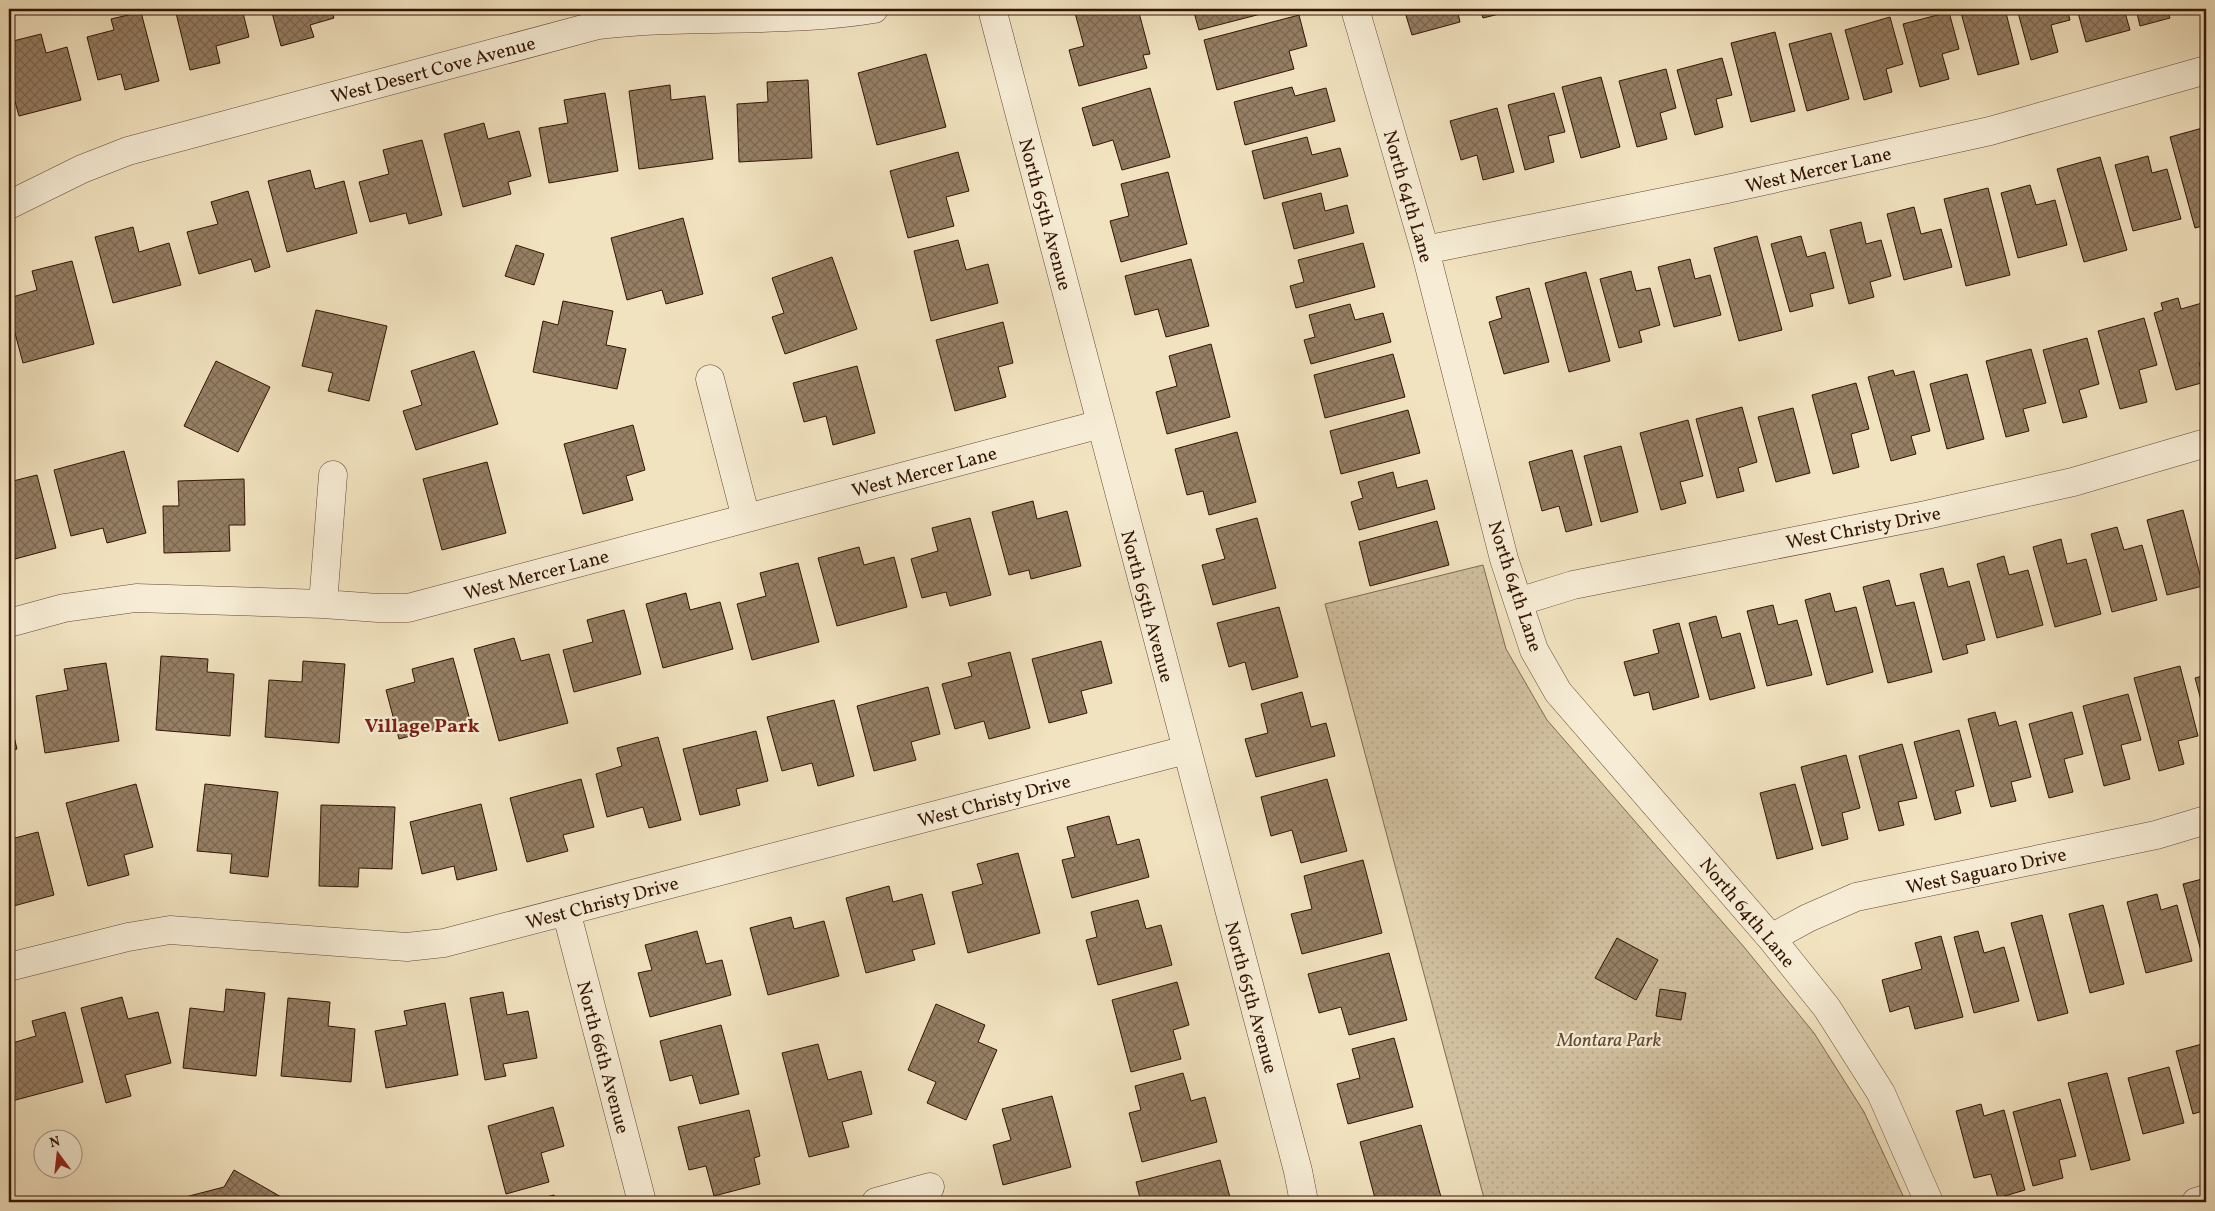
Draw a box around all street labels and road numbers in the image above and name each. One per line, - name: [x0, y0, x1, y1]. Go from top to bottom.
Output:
- street label: West Desert Cove Avenue: [328, 31, 539, 111]
- street label: North 64th Lane: [1376, 127, 1438, 266]
- street label: North 65th Avenue: [1011, 135, 1077, 294]
- street label: West Mercer Lane: [1743, 142, 1894, 200]
- street label: West Mercer Lane: [849, 441, 1000, 505]
- street label: West Christy Drive: [1784, 501, 1943, 557]
- street label: North 64th Lane: [1481, 518, 1548, 656]
- street label: North 65th Avenue: [1113, 527, 1179, 686]
- street label: West Mercer Lane: [461, 544, 612, 608]
- street label: West Christy Drive: [915, 769, 1074, 835]
- street label: West Saguaro Drive: [1904, 842, 2069, 902]
- street label: North 64th Lane: [1693, 853, 1800, 974]
- street label: West Christy Drive: [523, 871, 682, 937]
- street label: North 65th Avenue: [1217, 918, 1283, 1077]
- street label: North 66th Avenue: [569, 978, 635, 1137]

